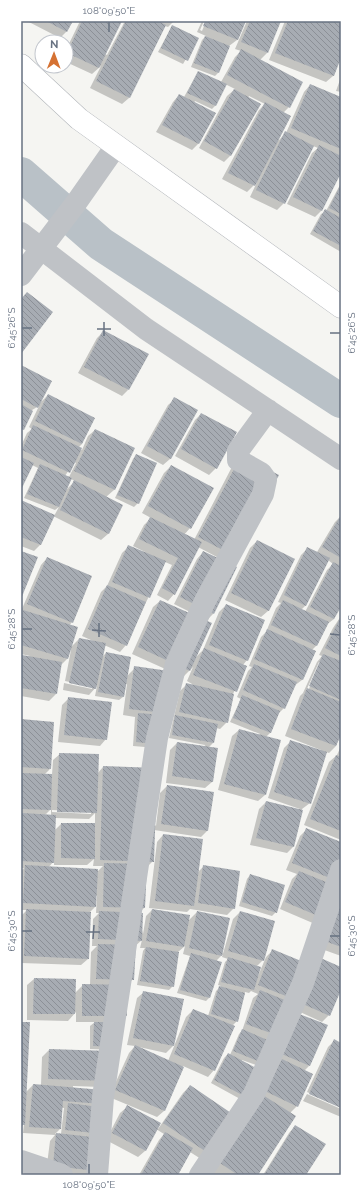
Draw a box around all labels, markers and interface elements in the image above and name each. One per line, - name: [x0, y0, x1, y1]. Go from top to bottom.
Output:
- text: 108°09'50"E: [83, 5, 135, 16]
- north arrow: [34, 34, 74, 74]
- text: N: [50, 38, 58, 51]
- text: 6°45'26"S: [6, 308, 17, 348]
- text: 6°45'26"S: [346, 313, 357, 353]
- text: 6°45'28"S: [6, 609, 17, 649]
- text: 6°45'28"S: [346, 615, 357, 655]
- text: 6°45'30"S: [6, 910, 17, 952]
- text: 6°45'30"S: [346, 915, 357, 957]
- text: 108°09'50"E: [63, 1179, 115, 1190]

